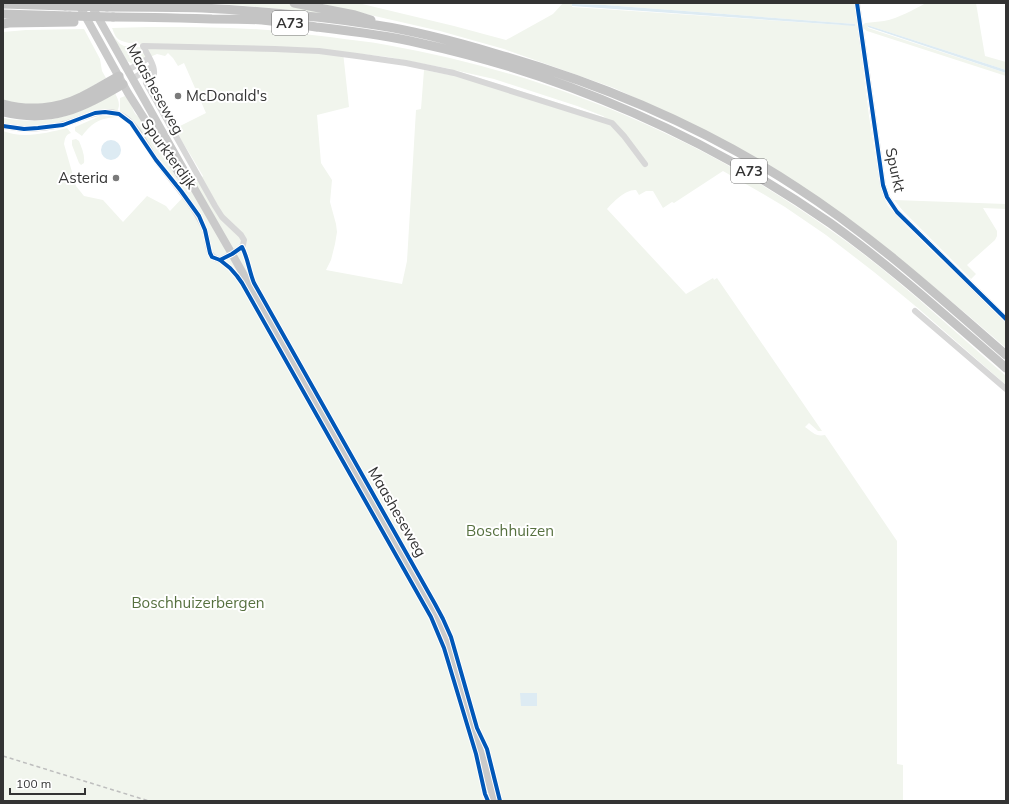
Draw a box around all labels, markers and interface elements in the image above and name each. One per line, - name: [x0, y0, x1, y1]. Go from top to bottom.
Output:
- road number: A73: [272, 11, 308, 35]
- street label: Maasheseweg: [123, 40, 188, 137]
- place label: McDonald's: [186, 86, 267, 105]
- marker: McDonald's: [173, 91, 183, 101]
- street label: Spurkterdijk: [137, 115, 202, 193]
- street label: Spurkt: [881, 146, 909, 194]
- road number: A73: [731, 159, 767, 183]
- place label: Asteria: [58, 168, 108, 187]
- marker: Asteria: [111, 173, 121, 183]
- street label: Maasheseweg: [364, 463, 431, 560]
- park label: Boschhuizen: [466, 521, 554, 540]
- park label: Boschhuizerbergen: [131, 593, 265, 612]
- scale bar: [10, 770, 85, 796]
- text: 100 m: [16, 776, 51, 791]

